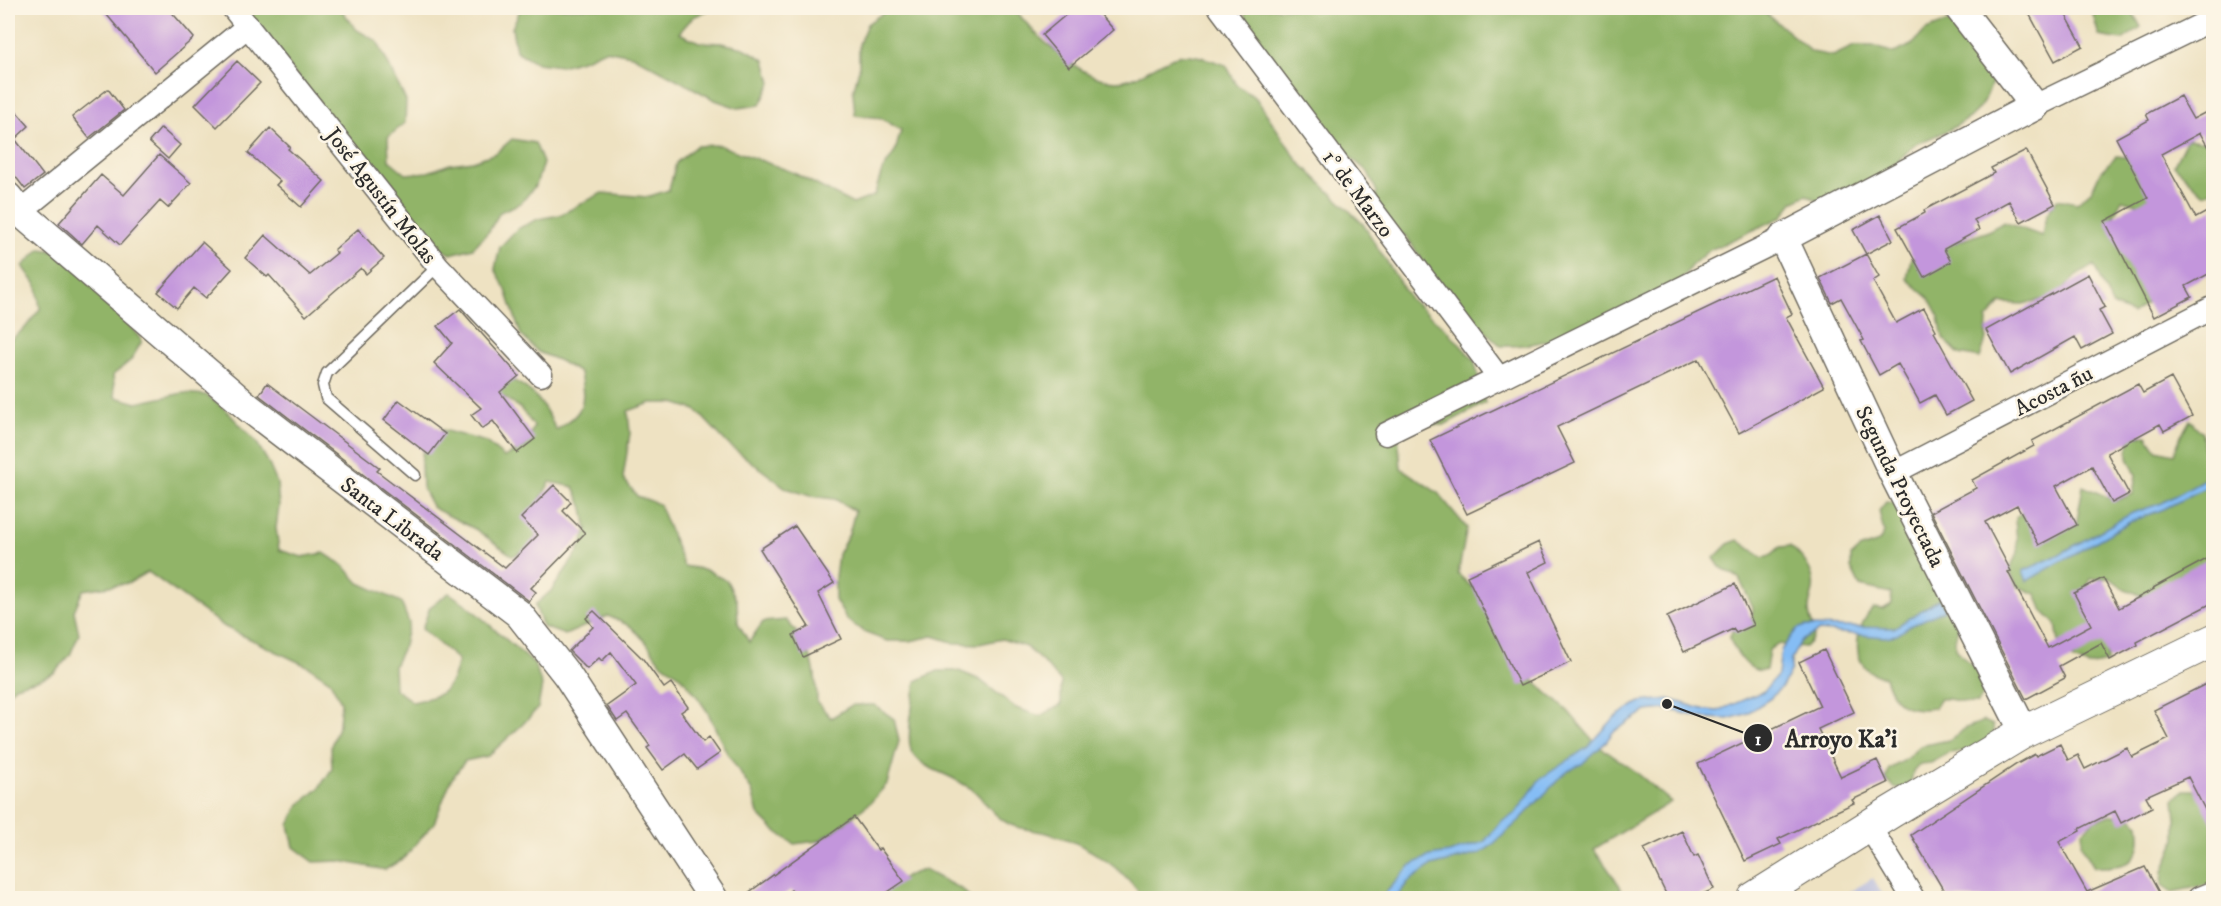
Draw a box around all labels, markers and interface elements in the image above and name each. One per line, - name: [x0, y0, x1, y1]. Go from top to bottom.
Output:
- street label: José Agustín Molas: [318, 121, 442, 269]
- street label: 1° de Marzo: [1316, 145, 1399, 243]
- street label: Acosta ñu: [2010, 360, 2098, 423]
- street label: Segunda Proyectada: [1849, 402, 1951, 572]
- street label: Santa Librada: [335, 471, 450, 567]
- callout: Arroyo Ka'i: [1743, 717, 1909, 759]
- text: Arroyo Ka'i: [1784, 725, 1897, 755]
- text: 1: [1755, 729, 1762, 751]

